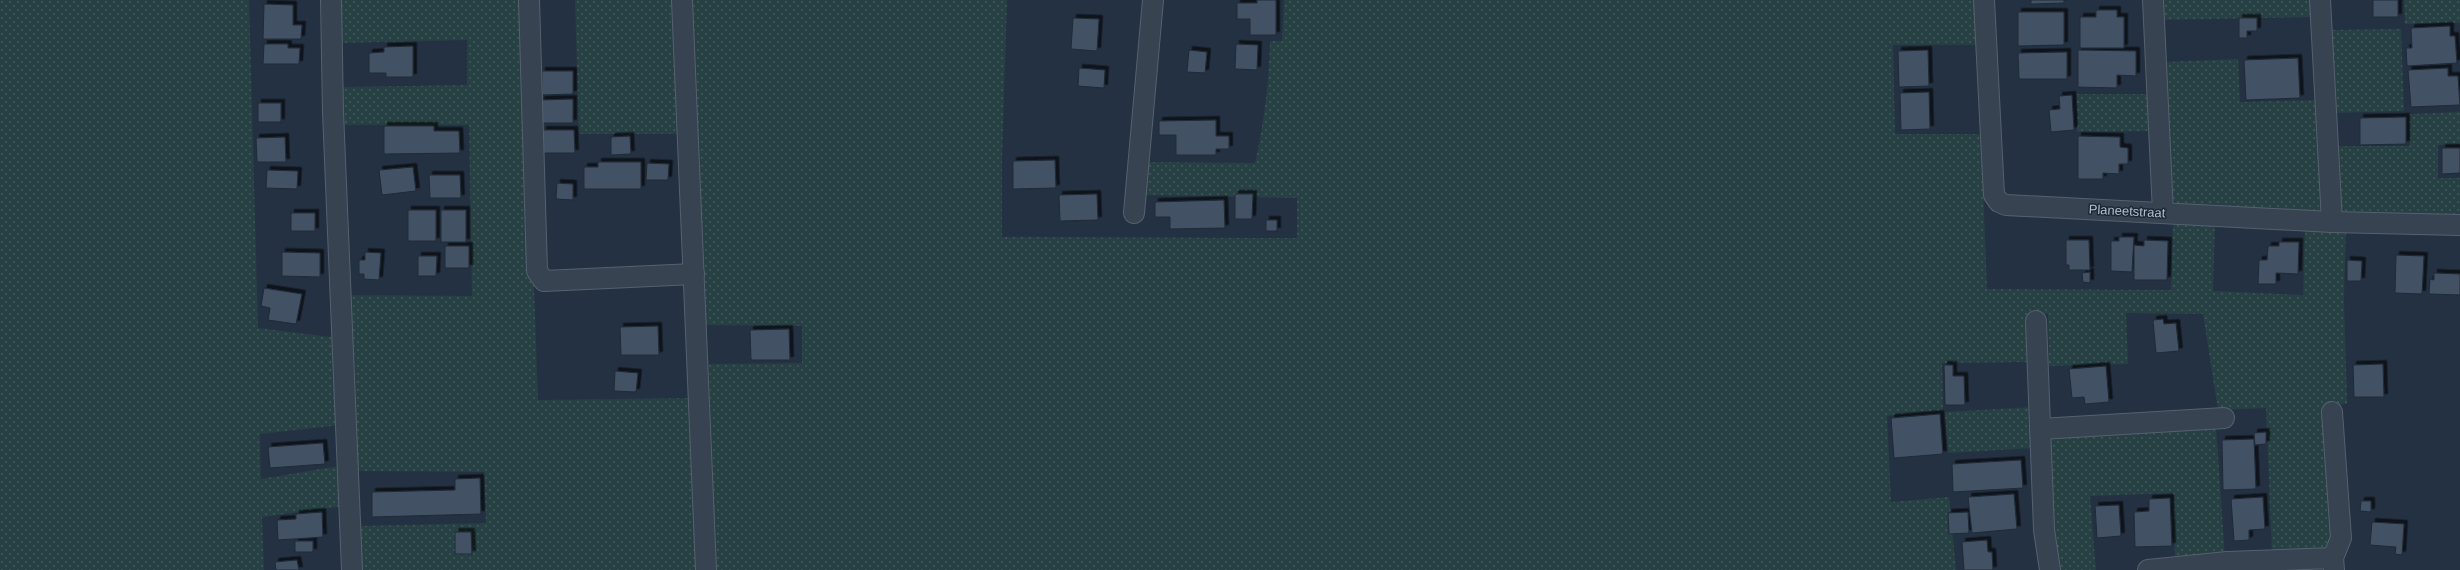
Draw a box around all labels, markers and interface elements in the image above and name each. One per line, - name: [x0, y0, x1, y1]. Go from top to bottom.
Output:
- street label: Planeetstraat: [2088, 202, 2166, 221]

